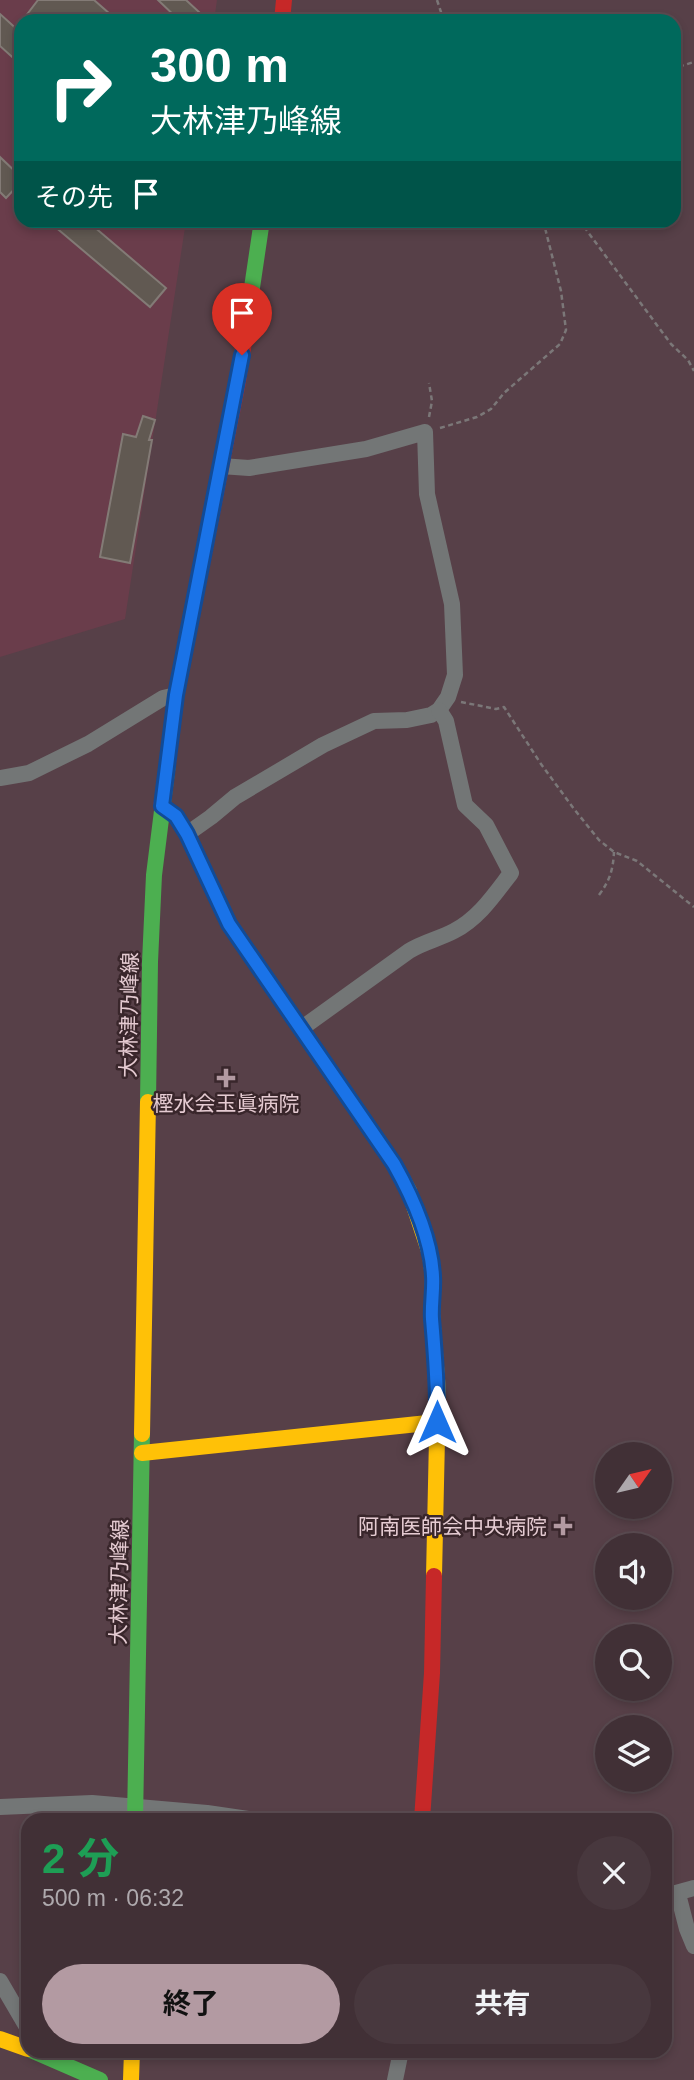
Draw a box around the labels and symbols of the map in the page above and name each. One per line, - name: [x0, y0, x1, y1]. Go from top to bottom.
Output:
- pin: [212, 283, 272, 355]
- street label: 大林津乃峰線: [116, 952, 142, 1078]
- marker: 樫水会玉眞病院: [216, 1068, 236, 1088]
- place label: 樫水会玉眞病院: [153, 1092, 300, 1115]
- position arrow: [400, 1385, 474, 1459]
- north arrow: [595, 1442, 672, 1519]
- place label: 阿南医師会中央病院: [358, 1515, 547, 1538]
- marker: 阿南医師会中央病院: [553, 1516, 573, 1536]
- street label: 大林津乃峰線: [106, 1519, 132, 1645]

